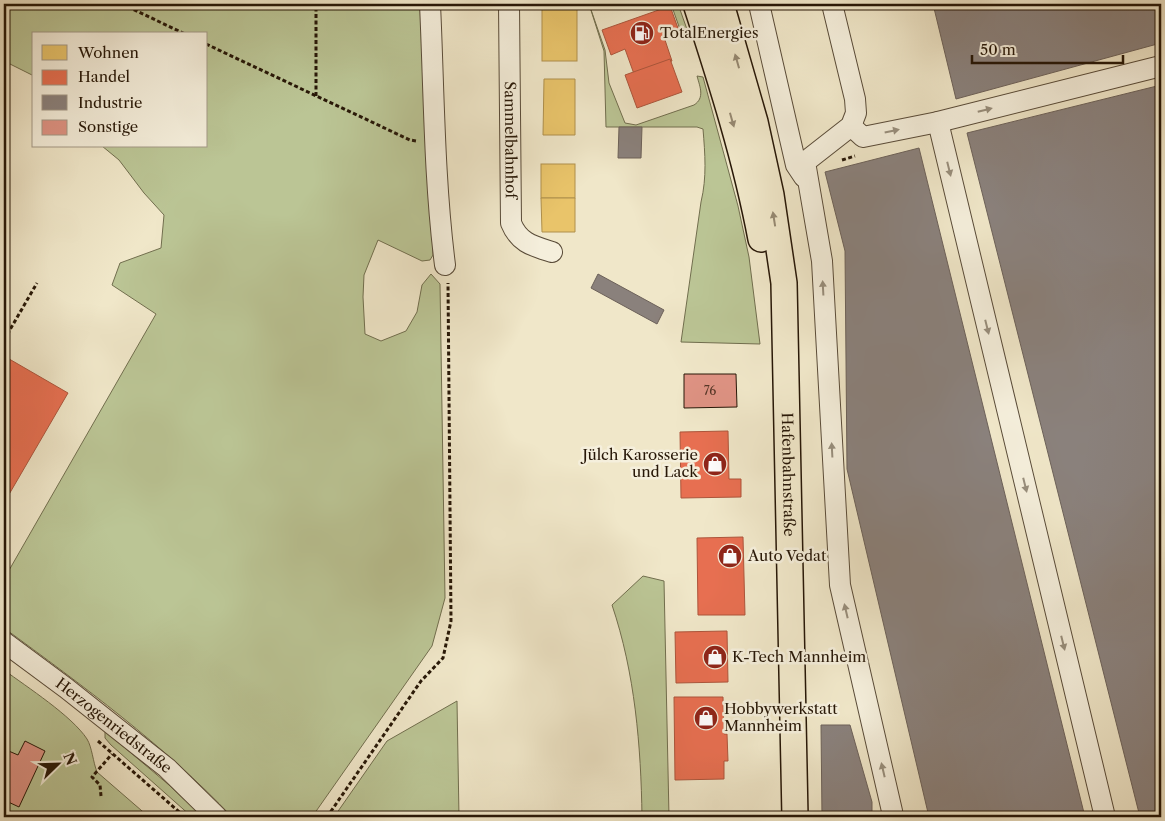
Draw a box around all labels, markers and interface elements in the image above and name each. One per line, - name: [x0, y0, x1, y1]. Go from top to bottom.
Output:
- fuel station icon: TotalEnergies: [629, 20, 655, 46]
- place label: TotalEnergies: [660, 23, 758, 42]
- legend: [32, 32, 208, 148]
- scale bar: [972, 32, 1124, 64]
- text: 50 m: [980, 40, 1016, 59]
- text: Wohnen: [77, 43, 140, 62]
- one-way arrow: [733, 53, 741, 68]
- text: Handel: [78, 67, 131, 86]
- street label: Sammelbahnhof: [501, 81, 521, 200]
- text: Industrie: [78, 93, 142, 112]
- one-way arrow: [977, 106, 992, 114]
- one-way arrow: [728, 113, 736, 128]
- text: Sonstige: [78, 117, 138, 136]
- one-way arrow: [885, 127, 900, 135]
- one-way arrow: [945, 162, 953, 177]
- one-way arrow: [770, 210, 778, 226]
- one-way arrow: [819, 279, 827, 295]
- one-way arrow: [983, 320, 991, 335]
- house number: 76: [704, 383, 716, 398]
- street label: Hafenbahnstraße: [778, 412, 799, 537]
- one-way arrow: [828, 442, 836, 458]
- place label: Jülch Karosserie und Lack: [580, 445, 699, 481]
- shop icon: Jülch Karosserie und Lack: [702, 451, 728, 477]
- one-way arrow: [1021, 478, 1029, 493]
- shop icon: Auto Vedat: [717, 543, 743, 569]
- place label: Auto Vedat: [747, 546, 827, 565]
- one-way arrow: [842, 604, 850, 619]
- one-way arrow: [1059, 636, 1067, 651]
- shop icon: K-Tech Mannheim: [702, 644, 728, 670]
- place label: K-Tech Mannheim: [732, 647, 866, 666]
- street label: Herzogenriedstraße: [52, 674, 176, 777]
- place label: Hobbywerkstatt Mannheim: [724, 699, 838, 735]
- shop icon: Hobbywerkstatt Mannheim: [693, 705, 719, 731]
- north arrow: [32, 738, 82, 788]
- text: N: [59, 750, 81, 768]
- one-way arrow: [879, 762, 887, 777]

